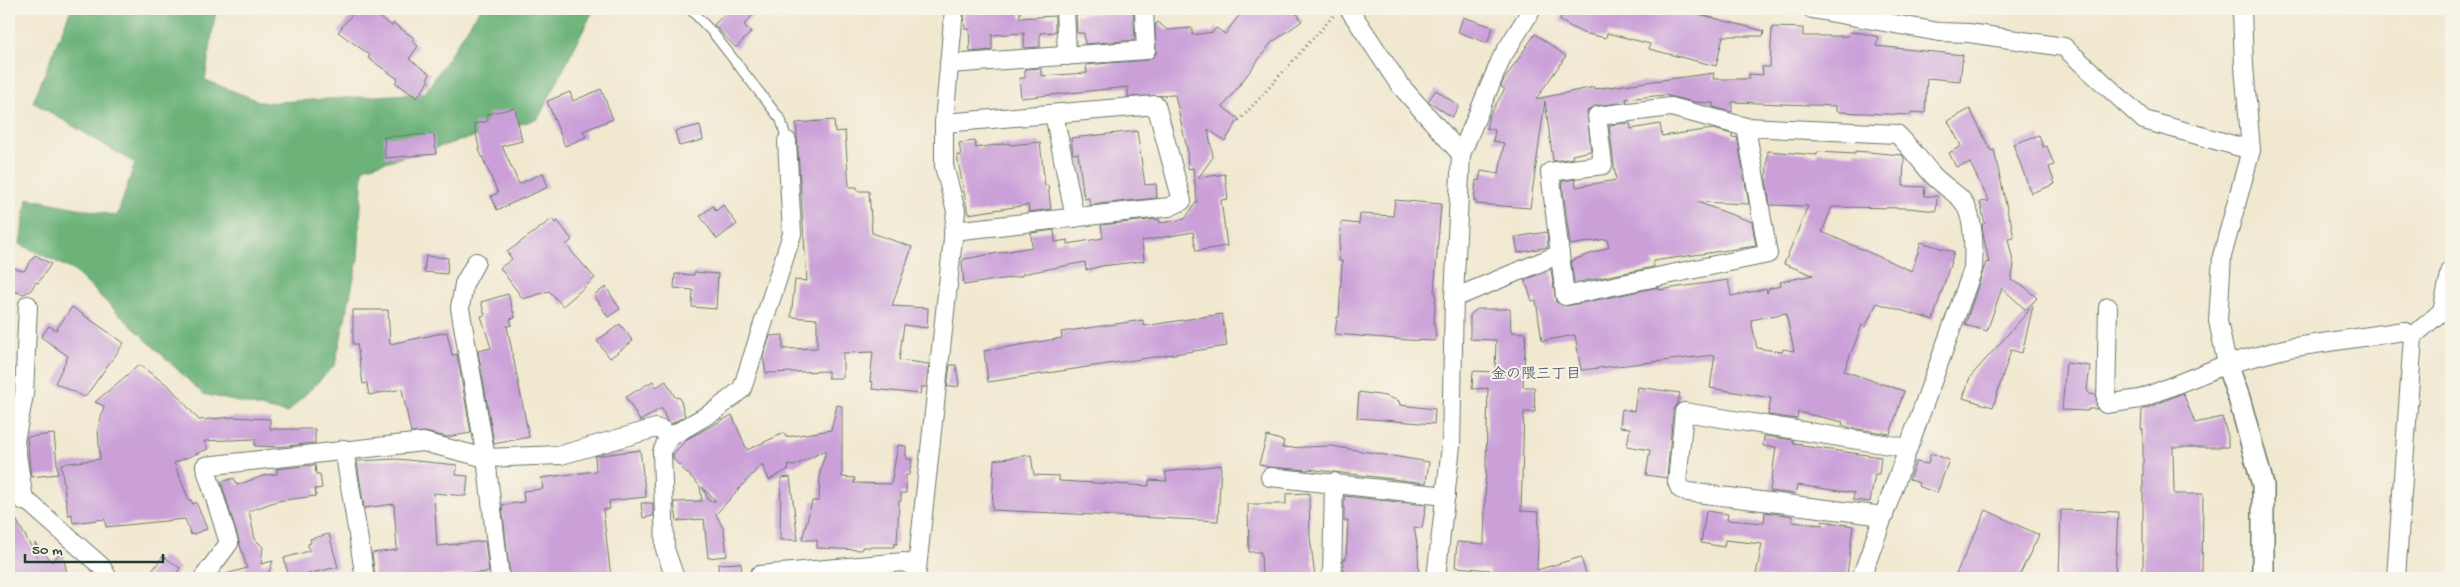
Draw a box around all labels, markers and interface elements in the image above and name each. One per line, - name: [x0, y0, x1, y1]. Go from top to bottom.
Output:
- district label: 金の隈三丁目: [1491, 365, 1581, 384]
- scale bar: [25, 532, 162, 564]
- text: 50 m: [32, 542, 63, 560]

